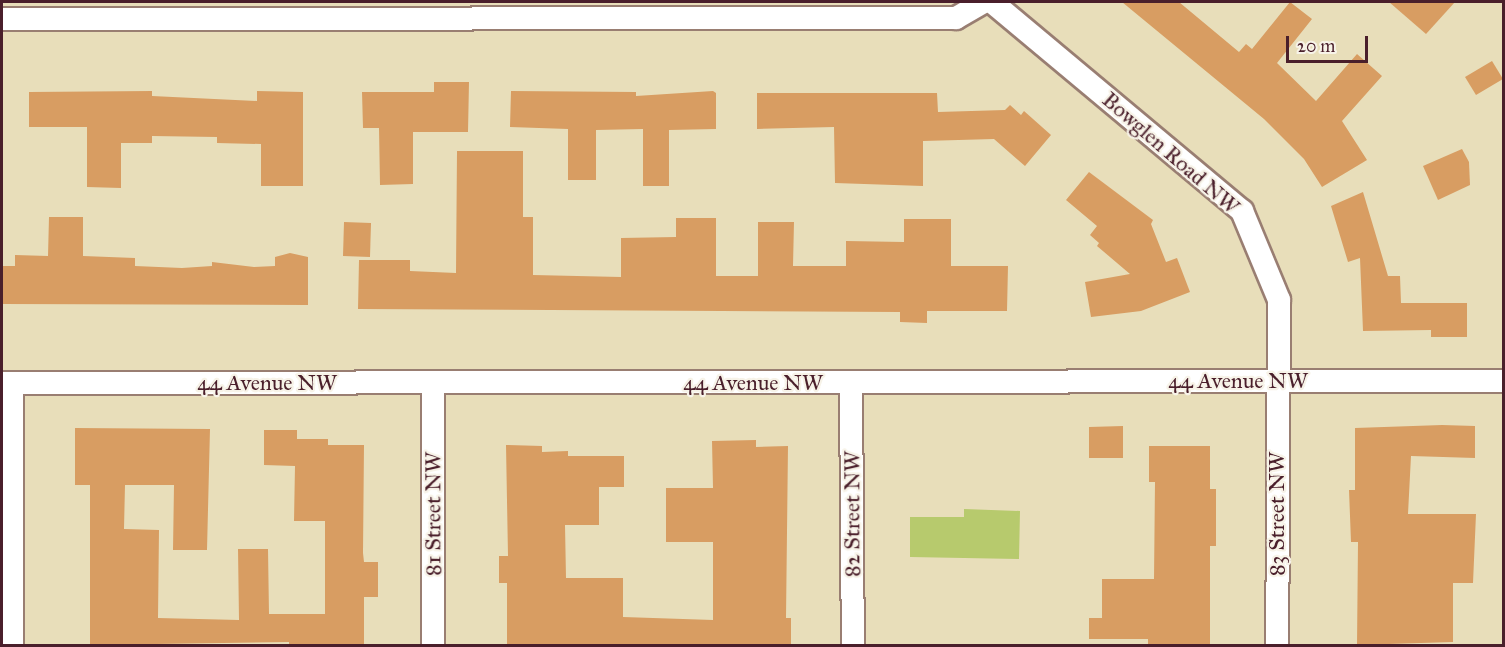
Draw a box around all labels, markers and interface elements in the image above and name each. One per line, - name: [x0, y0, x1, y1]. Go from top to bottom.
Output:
- scale bar: [1289, 24, 1372, 62]
- text: 20 m: [1297, 35, 1335, 57]
- street label: Bowglen Road NW: [1097, 86, 1245, 220]
- street label: 44 Avenue NW: [1168, 368, 1308, 394]
- street label: 44 Avenue NW: [197, 370, 337, 396]
- street label: 44 Avenue NW: [683, 370, 823, 396]
- street label: 82 Street NW: [839, 451, 865, 577]
- street label: 81 Street NW: [420, 452, 446, 576]
- street label: 83 Street NW: [1264, 452, 1290, 576]

